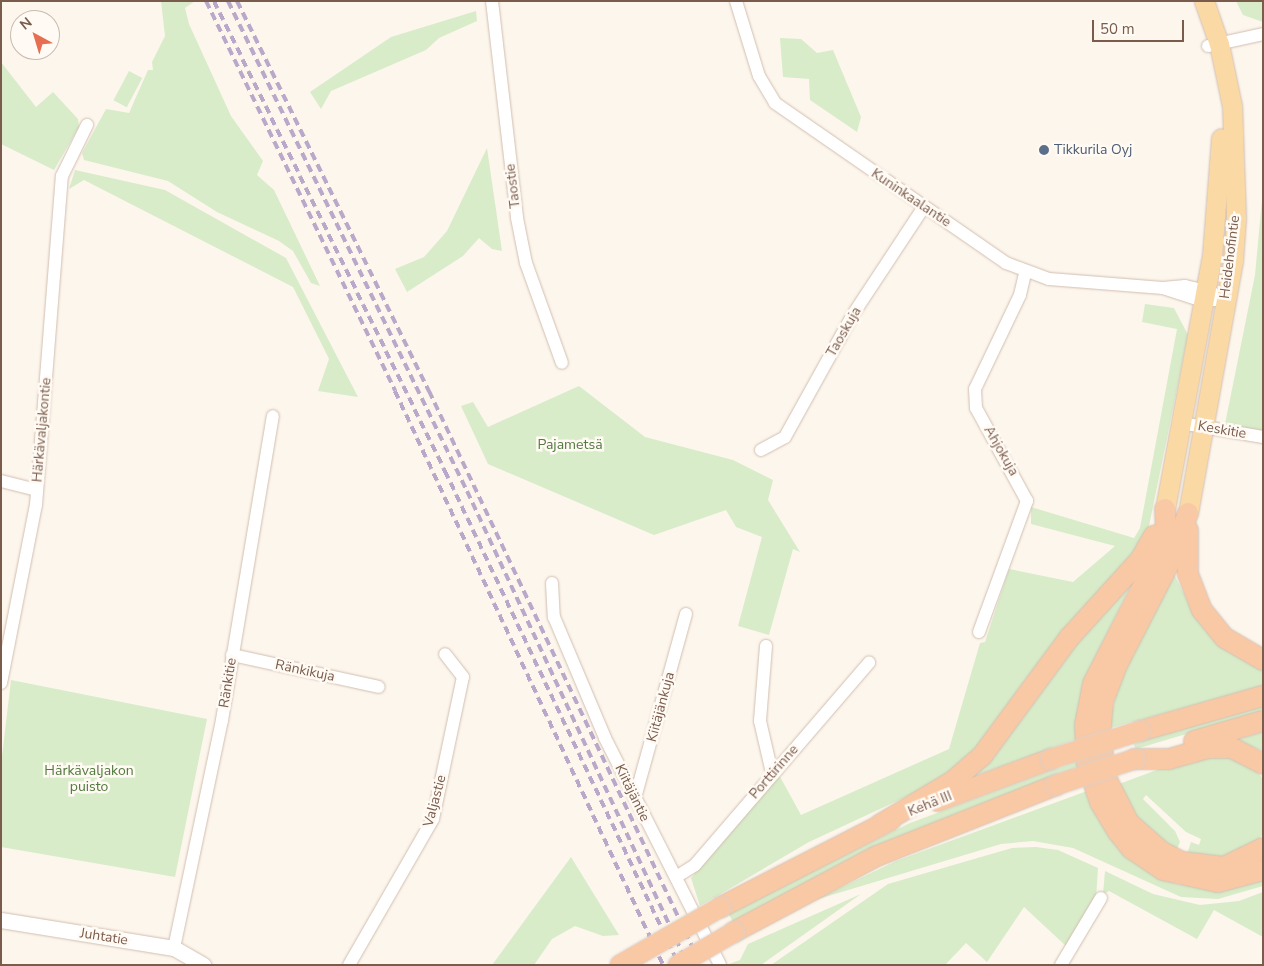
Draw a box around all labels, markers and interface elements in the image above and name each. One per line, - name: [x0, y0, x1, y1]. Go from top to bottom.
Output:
- north arrow: [10, 10, 60, 60]
- scale bar: [1094, 10, 1186, 42]
- text: N: [16, 13, 36, 34]
- text: 50 m: [1100, 19, 1135, 39]
- place label: Tikkurila Oyj: [1054, 142, 1132, 158]
- marker: Tikkurila Oyj: [1038, 144, 1050, 156]
- street label: Taostie: [502, 163, 524, 209]
- street label: Kuninkaalantie: [868, 165, 954, 231]
- street label: Heidehofintie: [1217, 214, 1243, 300]
- street label: Taoskuja: [823, 304, 865, 360]
- street label: Härkävaljakontie: [29, 377, 55, 483]
- street label: Keskitie: [1197, 418, 1247, 442]
- street label: Ahjokuja: [980, 423, 1022, 479]
- park label: Pajametsä: [537, 437, 603, 453]
- street label: Ränkikuja: [274, 656, 336, 686]
- street label: Ränkitie: [216, 657, 240, 709]
- street label: Kiitäjänkuja: [644, 670, 678, 744]
- street label: Porttirinne: [746, 742, 802, 802]
- street label: Kiitäjäntie: [611, 762, 653, 824]
- park label: Härkävaljakon puisto: [44, 763, 134, 796]
- street label: Valjastie: [420, 773, 450, 829]
- street label: Kehä III: [906, 788, 954, 820]
- street label: Juhtatie: [79, 925, 129, 949]

